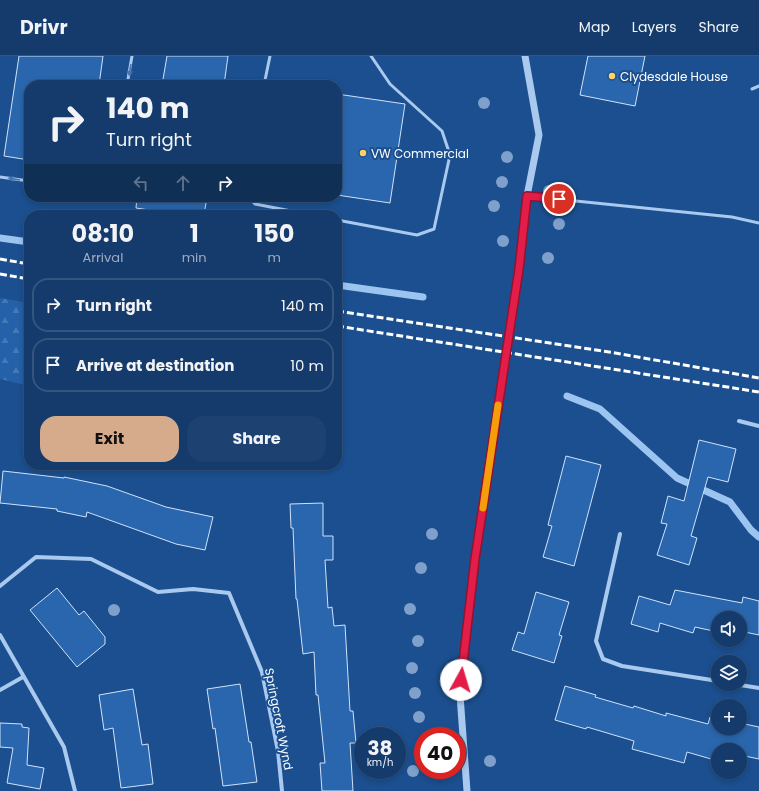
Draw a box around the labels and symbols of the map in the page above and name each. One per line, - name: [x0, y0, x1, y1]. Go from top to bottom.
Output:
- one-way arrow: [126, 64, 132, 77]
- place label: Clydesdale House: [620, 68, 728, 85]
- marker: Clydesdale House: [607, 71, 617, 81]
- place label: VW Commercial: [371, 145, 469, 162]
- marker: VW Commercial: [358, 148, 368, 158]
- one-way arrow: [8, 176, 21, 182]
- pin: [542, 182, 576, 216]
- position arrow: [440, 659, 482, 701]
- street label: Springcroft Wynd: [261, 667, 297, 771]
- speed limit sign: 40: [414, 727, 466, 779]

